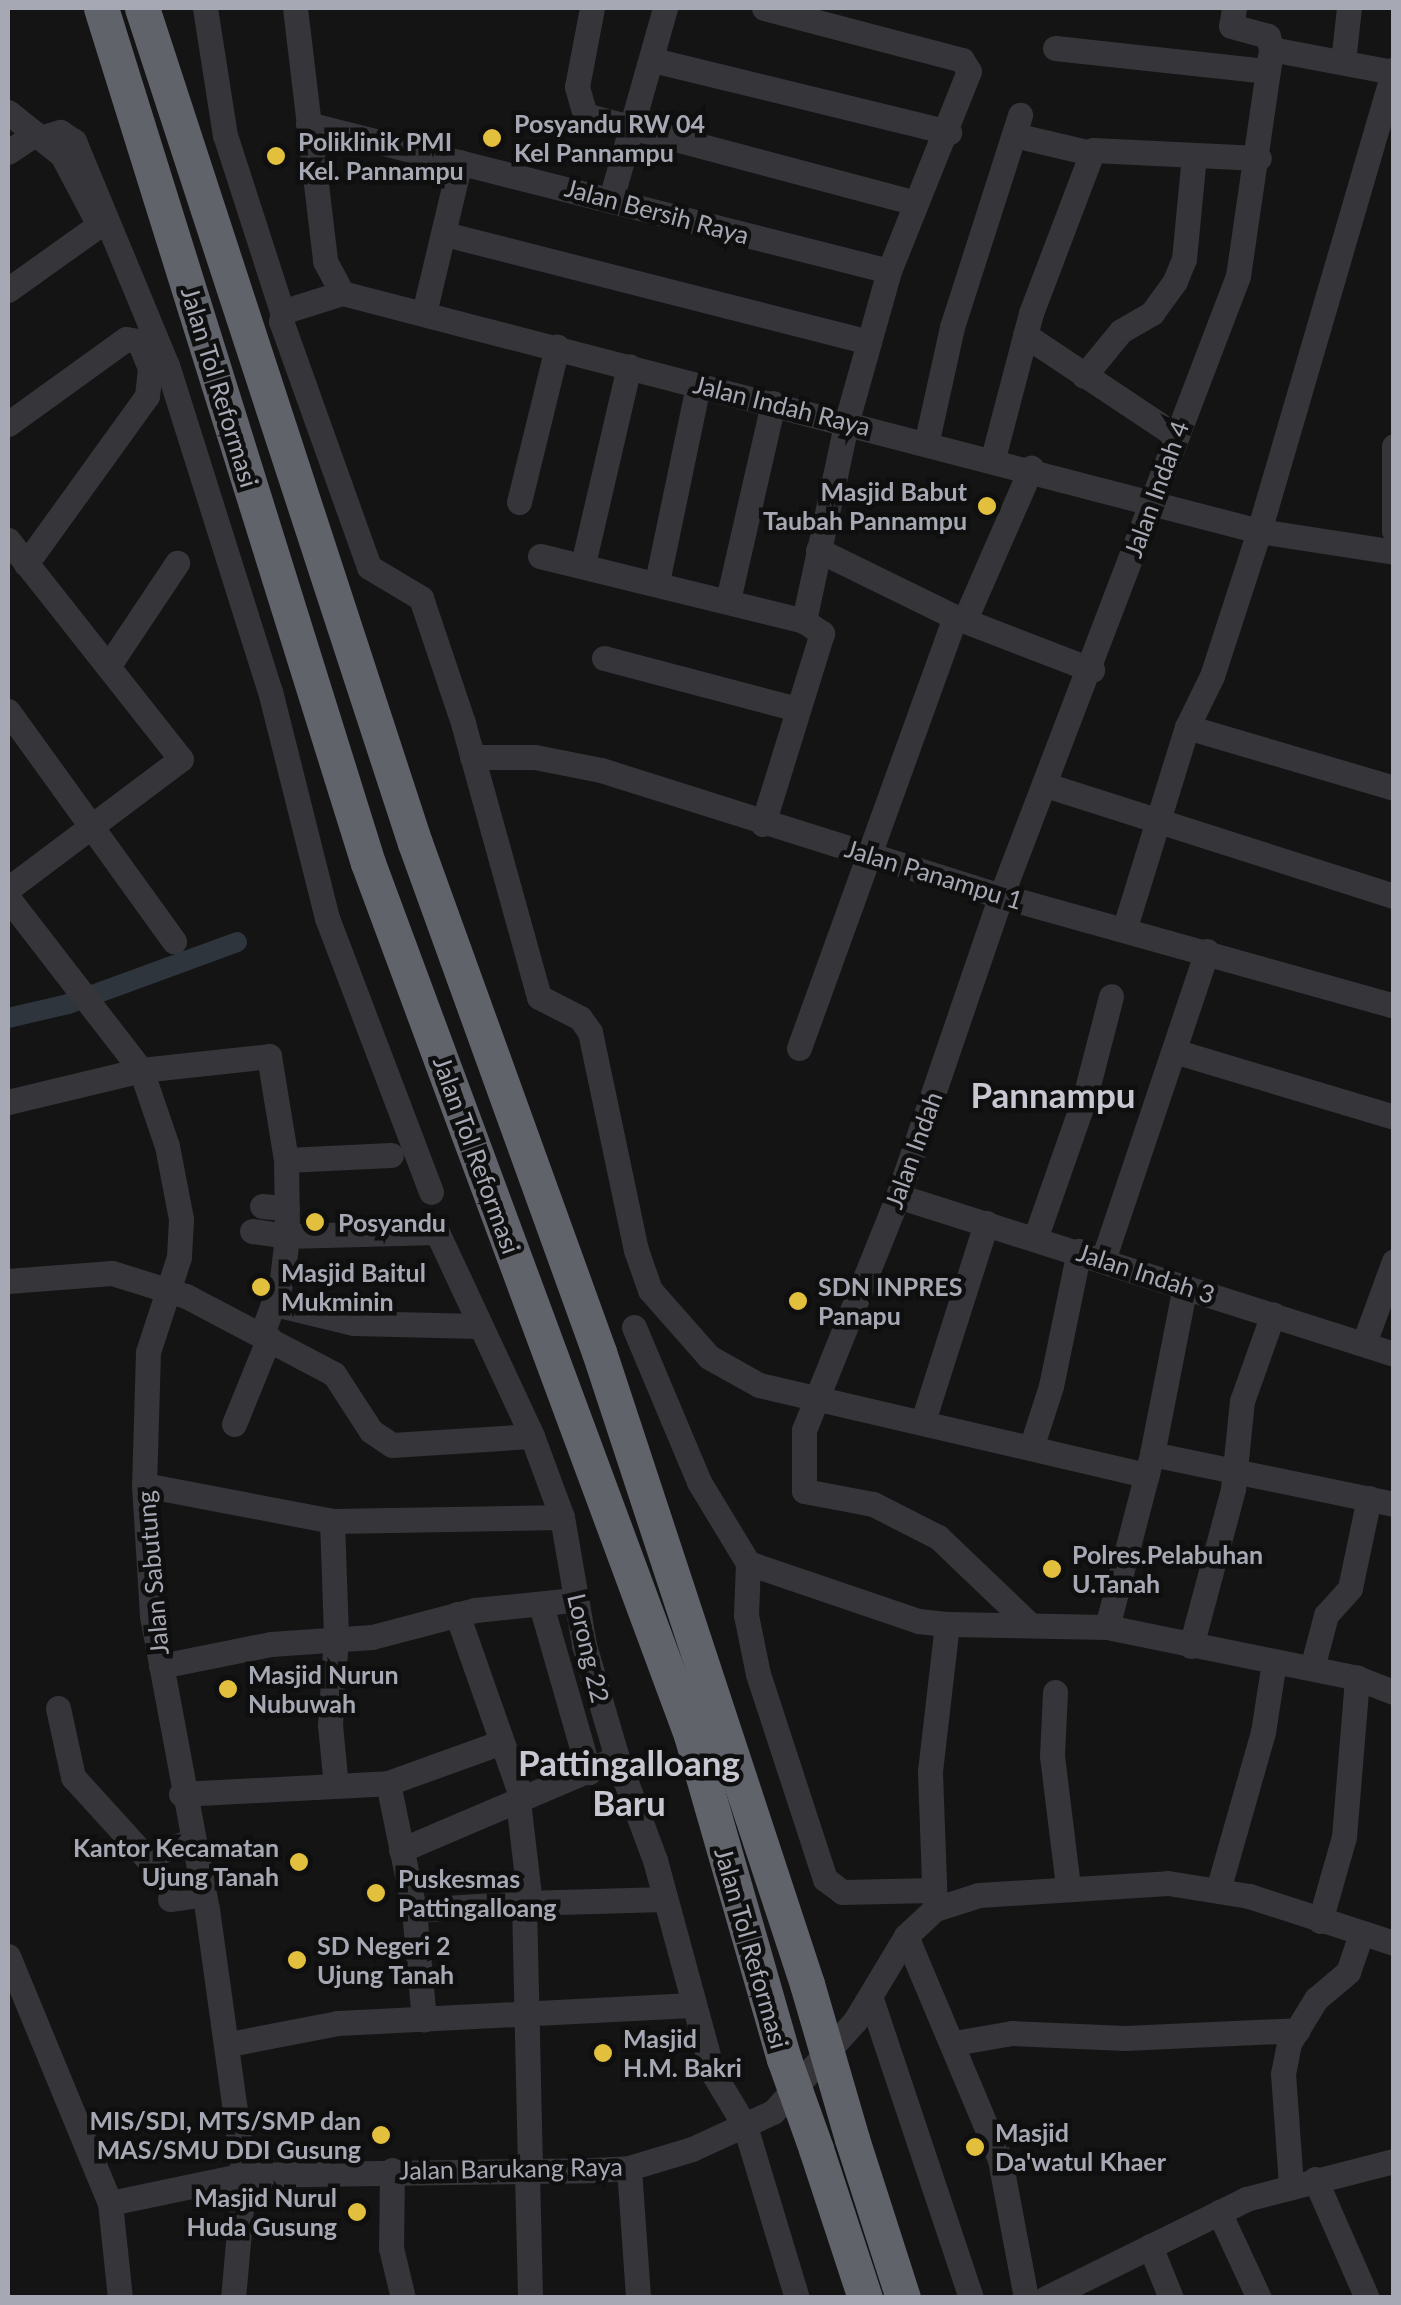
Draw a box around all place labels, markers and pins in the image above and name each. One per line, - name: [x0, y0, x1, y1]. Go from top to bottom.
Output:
- place label: Posyandu RW 04 Kel Pannampu: [514, 109, 705, 168]
- marker: Posyandu RW 04 Kel Pannampu: [479, 125, 505, 151]
- place label: Poliklinik PMI Kel. Pannampu: [298, 127, 464, 186]
- marker: Poliklinik PMI Kel. Pannampu: [263, 143, 289, 169]
- place label: Masjid Babut Taubah Pannampu: [763, 477, 967, 536]
- marker: Masjid Babut Taubah Pannampu: [976, 495, 998, 517]
- place label: Posyandu: [338, 1207, 446, 1237]
- marker: Posyandu: [302, 1209, 328, 1235]
- place label: Masjid Baitul Mukminin: [281, 1258, 426, 1317]
- place label: SDN INPRES Panapu: [818, 1272, 962, 1331]
- marker: Masjid Baitul Mukminin: [250, 1276, 272, 1298]
- marker: SDN INPRES Panapu: [787, 1290, 809, 1312]
- place label: Polres.Pelabuhan U.Tanah: [1072, 1540, 1263, 1599]
- marker: Polres.Pelabuhan U.Tanah: [1041, 1558, 1063, 1580]
- place label: Masjid Nurun Nubuwah: [248, 1660, 399, 1719]
- marker: Masjid Nurun Nubuwah: [217, 1678, 239, 1700]
- place label: Kantor Kecamatan Ujung Tanah: [72, 1833, 279, 1892]
- marker: Kantor Kecamatan Ujung Tanah: [288, 1851, 310, 1873]
- place label: Puskesmas Pattingalloang: [398, 1864, 556, 1923]
- marker: Puskesmas Pattingalloang: [363, 1880, 389, 1906]
- place label: SD Negeri 2 Ujung Tanah: [317, 1931, 455, 1990]
- marker: SD Negeri 2 Ujung Tanah: [286, 1949, 308, 1971]
- place label: Masjid H.M. Bakri: [623, 2024, 742, 2083]
- marker: Masjid H.M. Bakri: [592, 2042, 614, 2064]
- place label: MIS/SDI, MTS/SMP dan MAS/SMU DDI Gusung: [89, 2106, 361, 2165]
- place label: Masjid Da'watul Khaer: [995, 2118, 1166, 2177]
- marker: MIS/SDI, MTS/SMP dan MAS/SMU DDI Gusung: [370, 2124, 392, 2146]
- marker: Masjid Da'watul Khaer: [964, 2136, 986, 2158]
- place label: Masjid Nurul Huda Gusung: [186, 2183, 337, 2242]
- marker: Masjid Nurul Huda Gusung: [346, 2201, 368, 2223]

